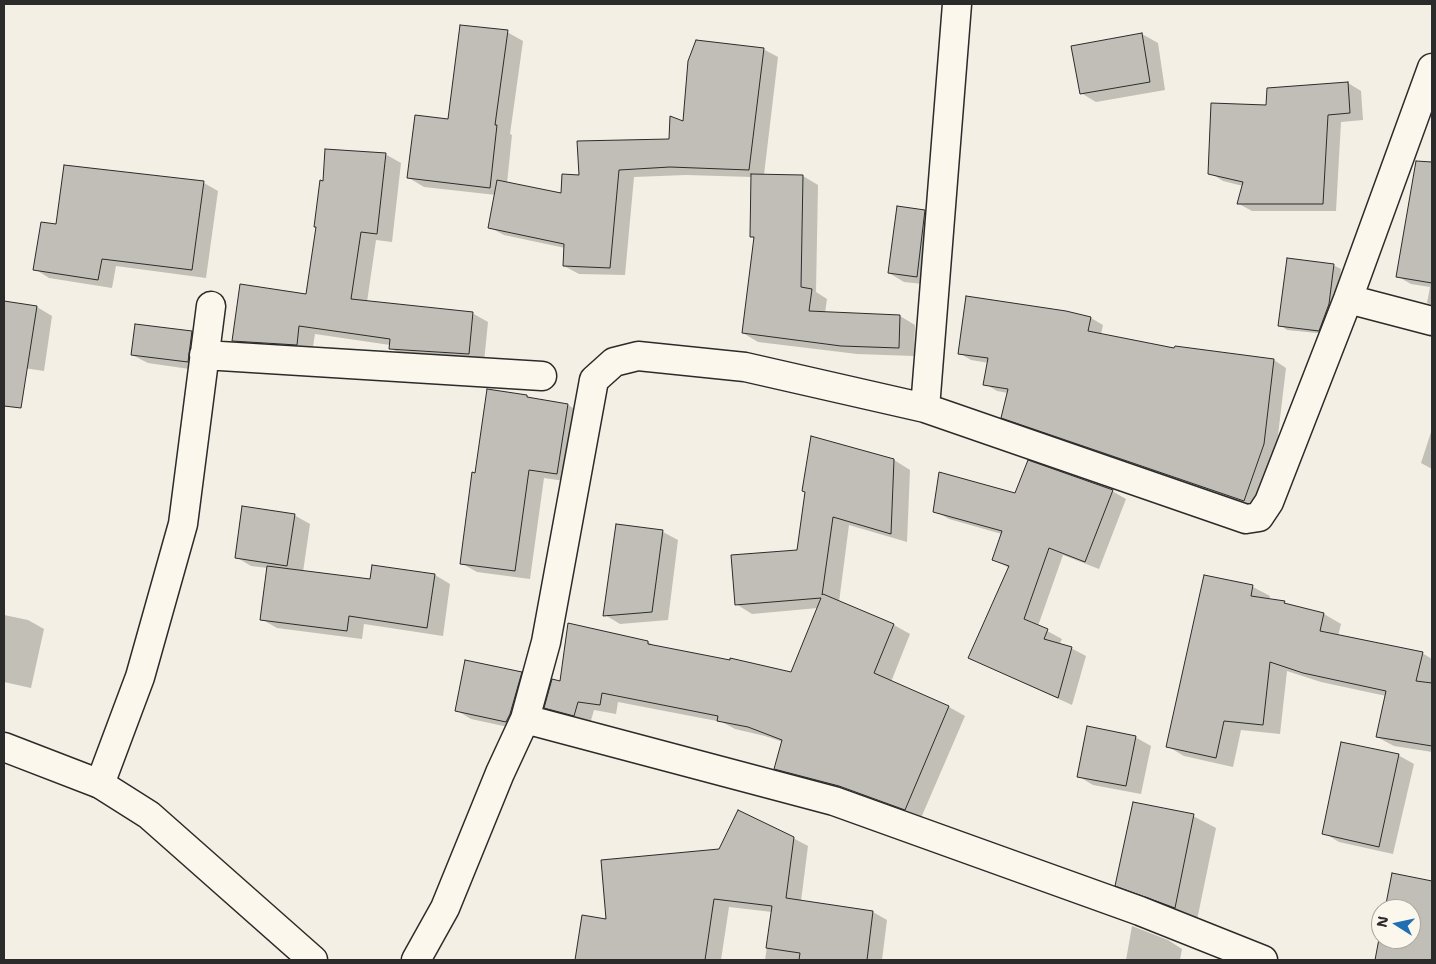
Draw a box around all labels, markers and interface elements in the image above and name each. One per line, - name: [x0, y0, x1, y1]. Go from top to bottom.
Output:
- north arrow: [1371, 899, 1421, 949]
- text: N: [1372, 915, 1392, 929]

